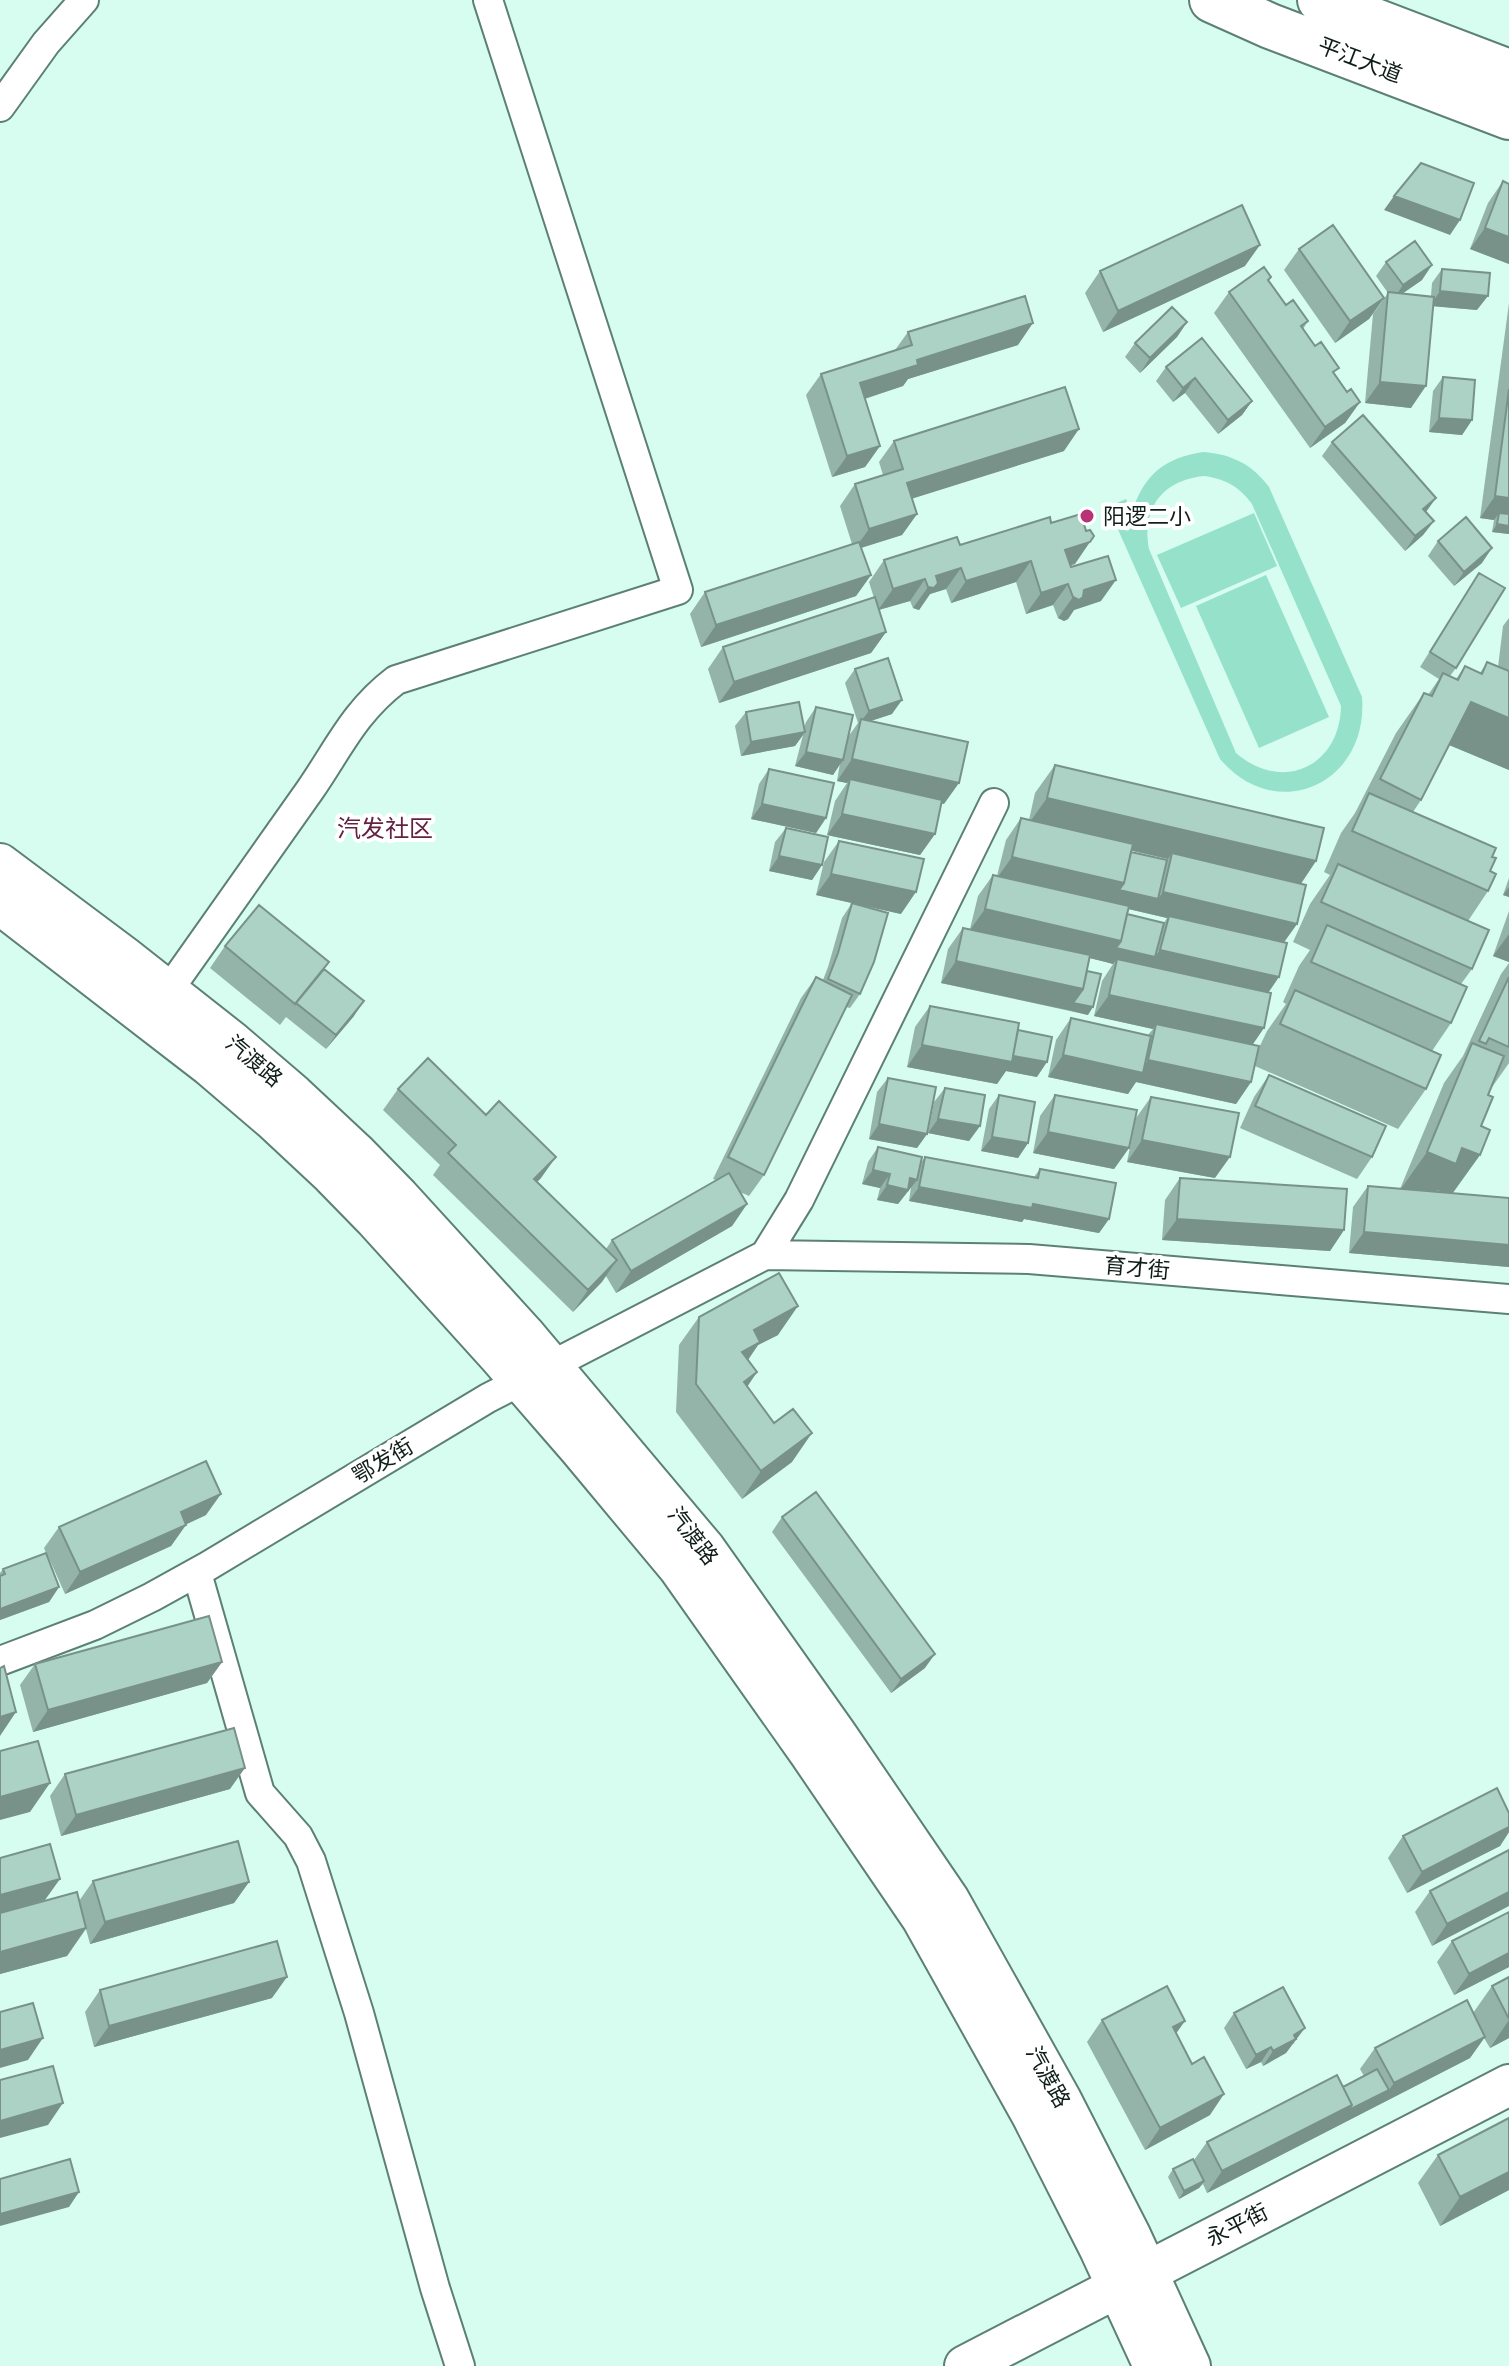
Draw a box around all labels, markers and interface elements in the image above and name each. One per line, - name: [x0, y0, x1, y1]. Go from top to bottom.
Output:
- street label: 平江大道: [1314, 33, 1406, 87]
- place label: 阳逻二小: [1103, 504, 1191, 529]
- marker: 阳逻二小: [1078, 507, 1096, 525]
- district label: 汽发社区: [337, 815, 433, 842]
- street label: 汽渡路: [221, 1030, 287, 1092]
- street label: 育才街: [1103, 1253, 1171, 1283]
- street label: 鄂发街: [348, 1433, 418, 1489]
- street label: 汽渡路: [663, 1502, 723, 1570]
- street label: 汽渡路: [1021, 2042, 1075, 2112]
- street label: 永平街: [1202, 2199, 1272, 2251]

